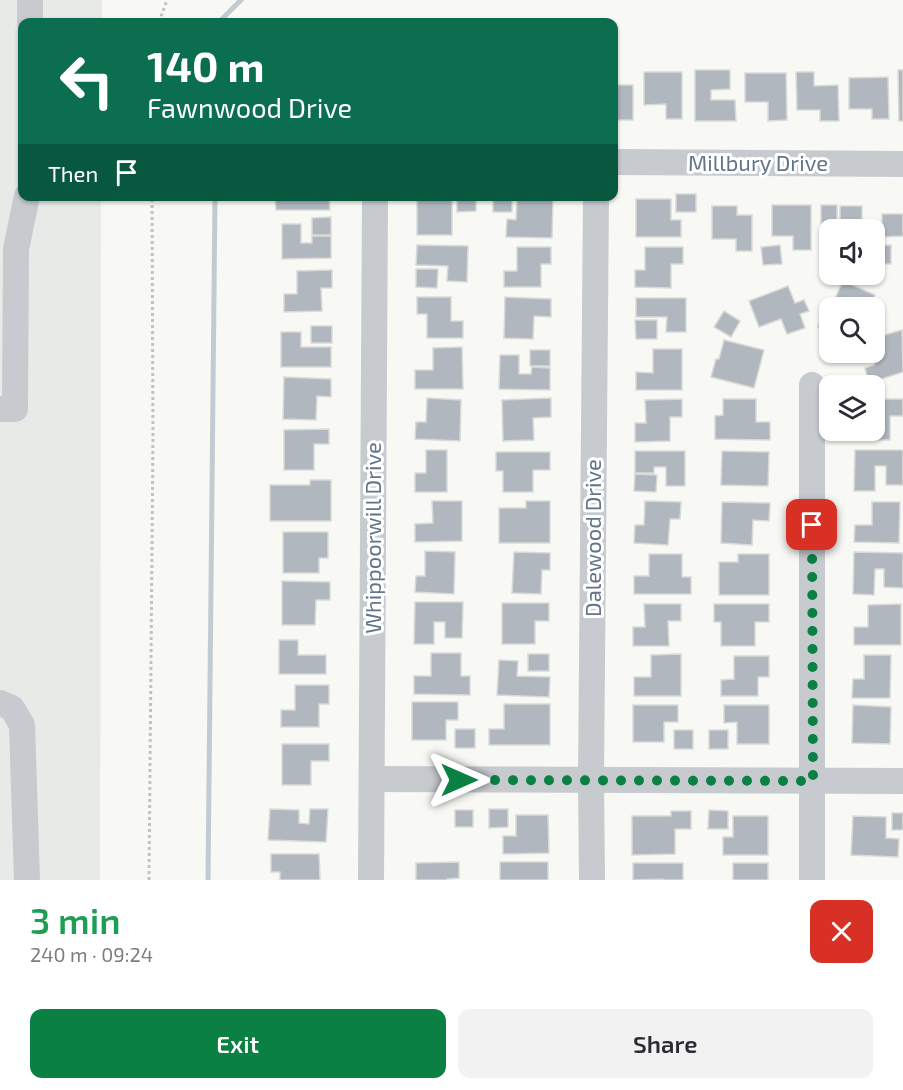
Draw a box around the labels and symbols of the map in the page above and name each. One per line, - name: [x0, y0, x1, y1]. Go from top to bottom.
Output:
- street label: Millbury Drive: [688, 149, 828, 175]
- street label: Whippoorwill Drive: [359, 442, 385, 634]
- street label: Dalewood Drive: [579, 459, 605, 617]
- pin: [786, 499, 837, 550]
- position arrow: [427, 748, 491, 812]

